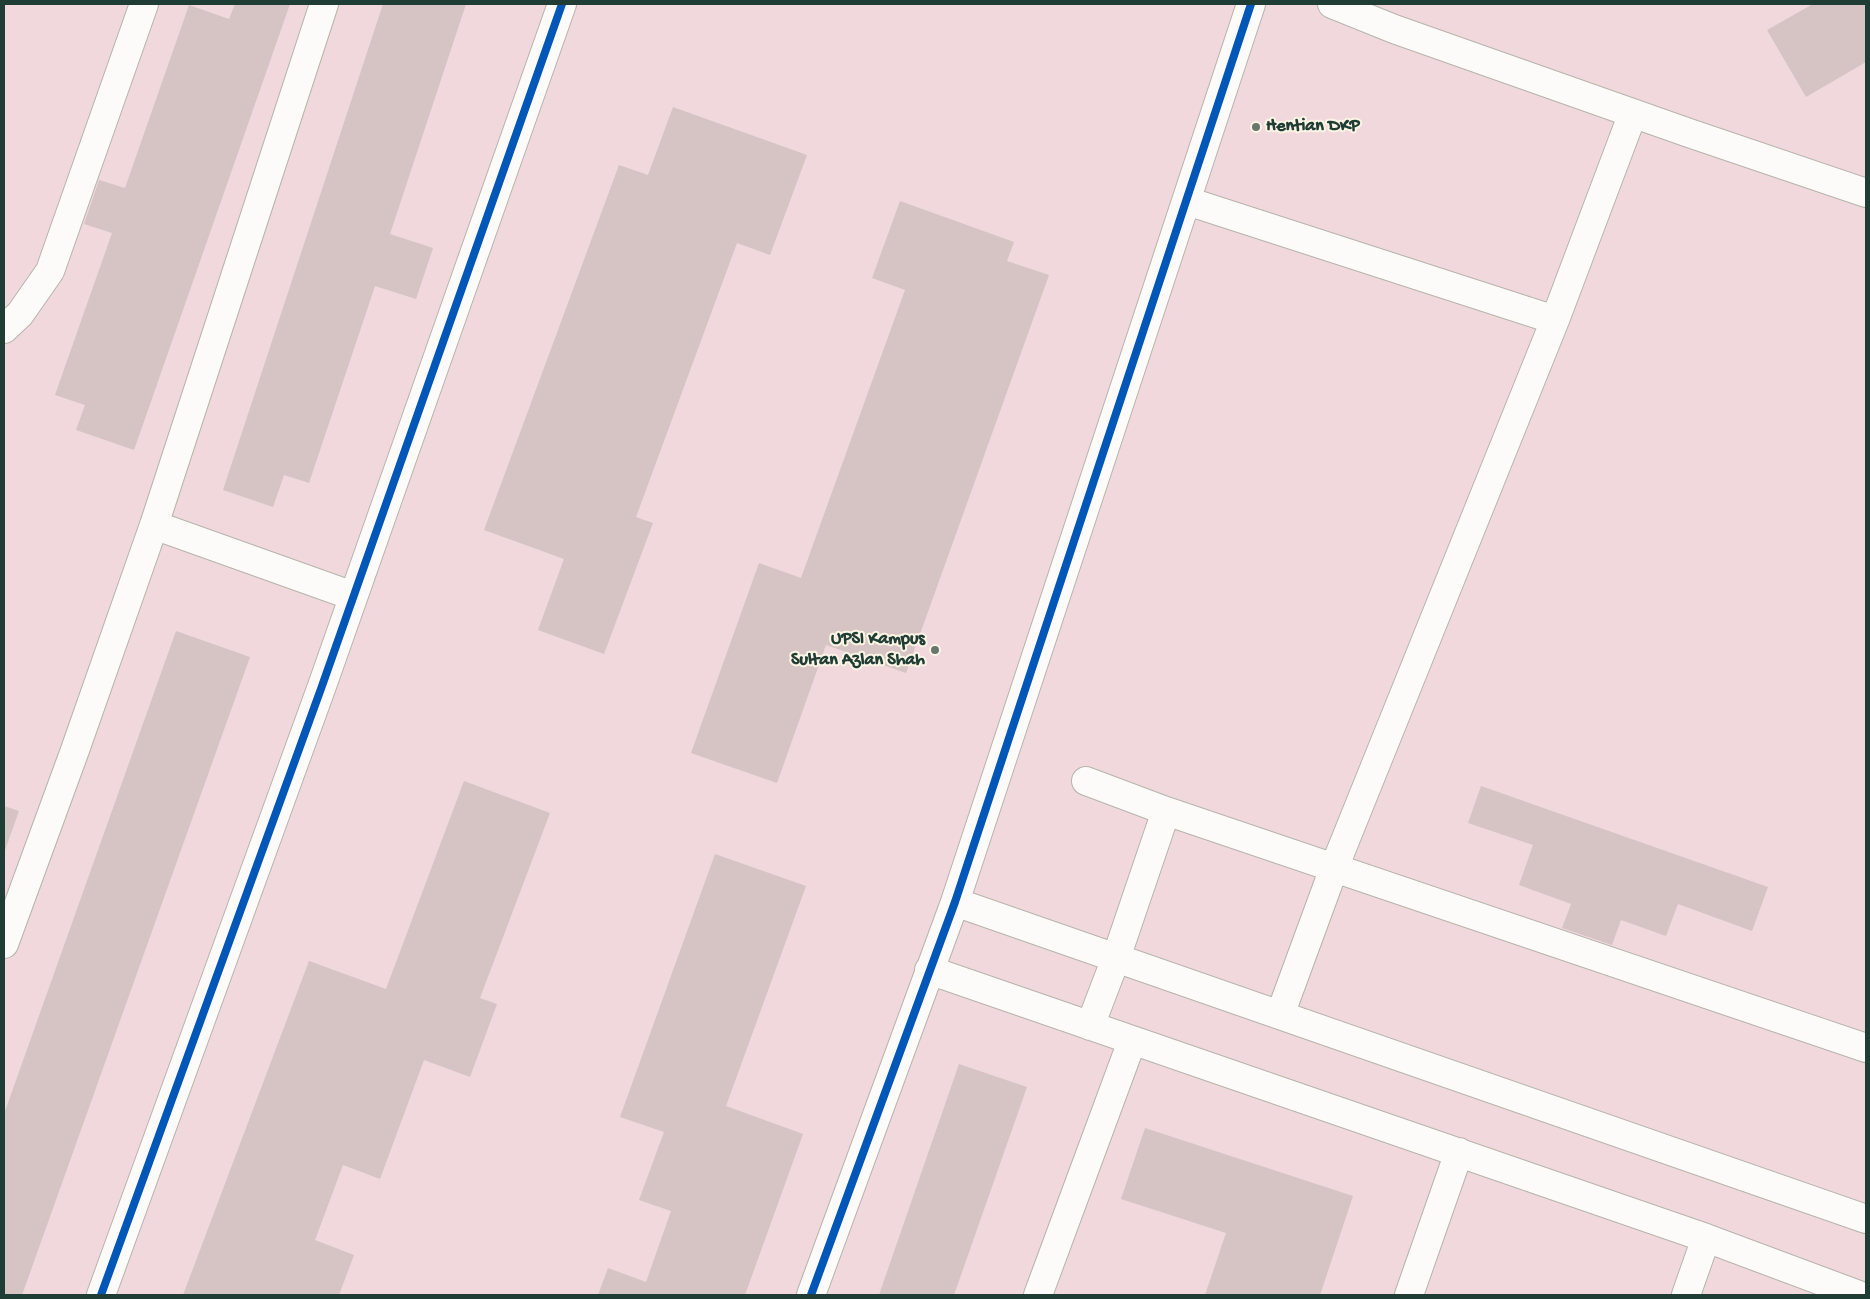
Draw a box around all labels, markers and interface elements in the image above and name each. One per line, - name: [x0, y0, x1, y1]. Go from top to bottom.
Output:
- place label: Hentian DKP: [1266, 116, 1360, 138]
- marker: Hentian DKP: [1250, 121, 1262, 133]
- place label: UPSI Kampus Sultan Azlan Shah: [791, 629, 925, 672]
- marker: UPSI Kampus Sultan Azlan Shah: [929, 644, 941, 656]

